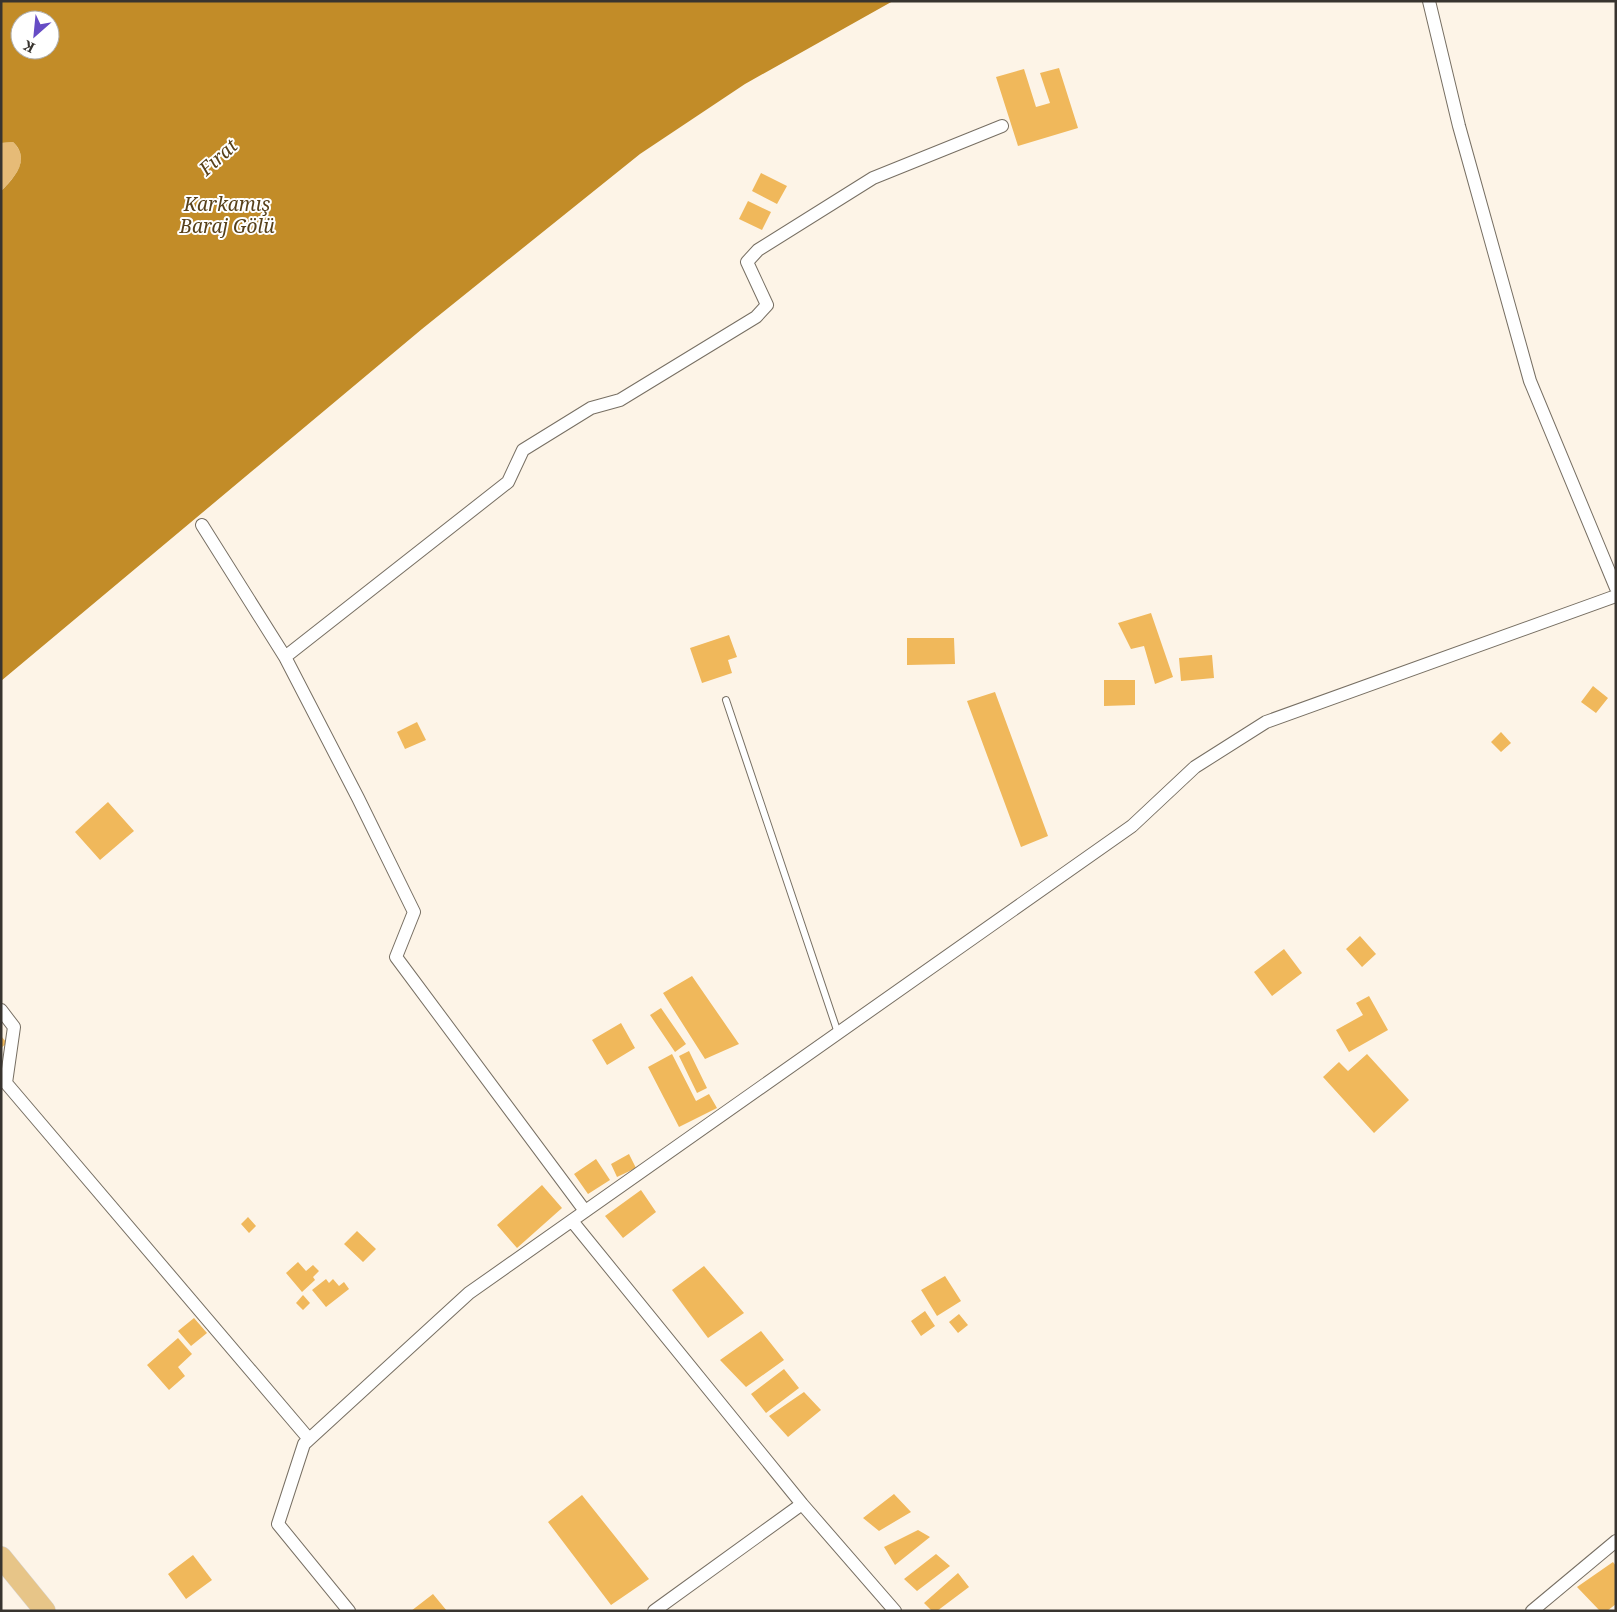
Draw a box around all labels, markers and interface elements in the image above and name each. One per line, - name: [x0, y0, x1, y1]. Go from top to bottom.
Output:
- north arrow: [10, 10, 60, 60]
- text: K: [19, 36, 38, 58]
- water label: Fırat: [192, 132, 244, 182]
- water label: Karkamış Baraj Gölü: [178, 191, 275, 239]

